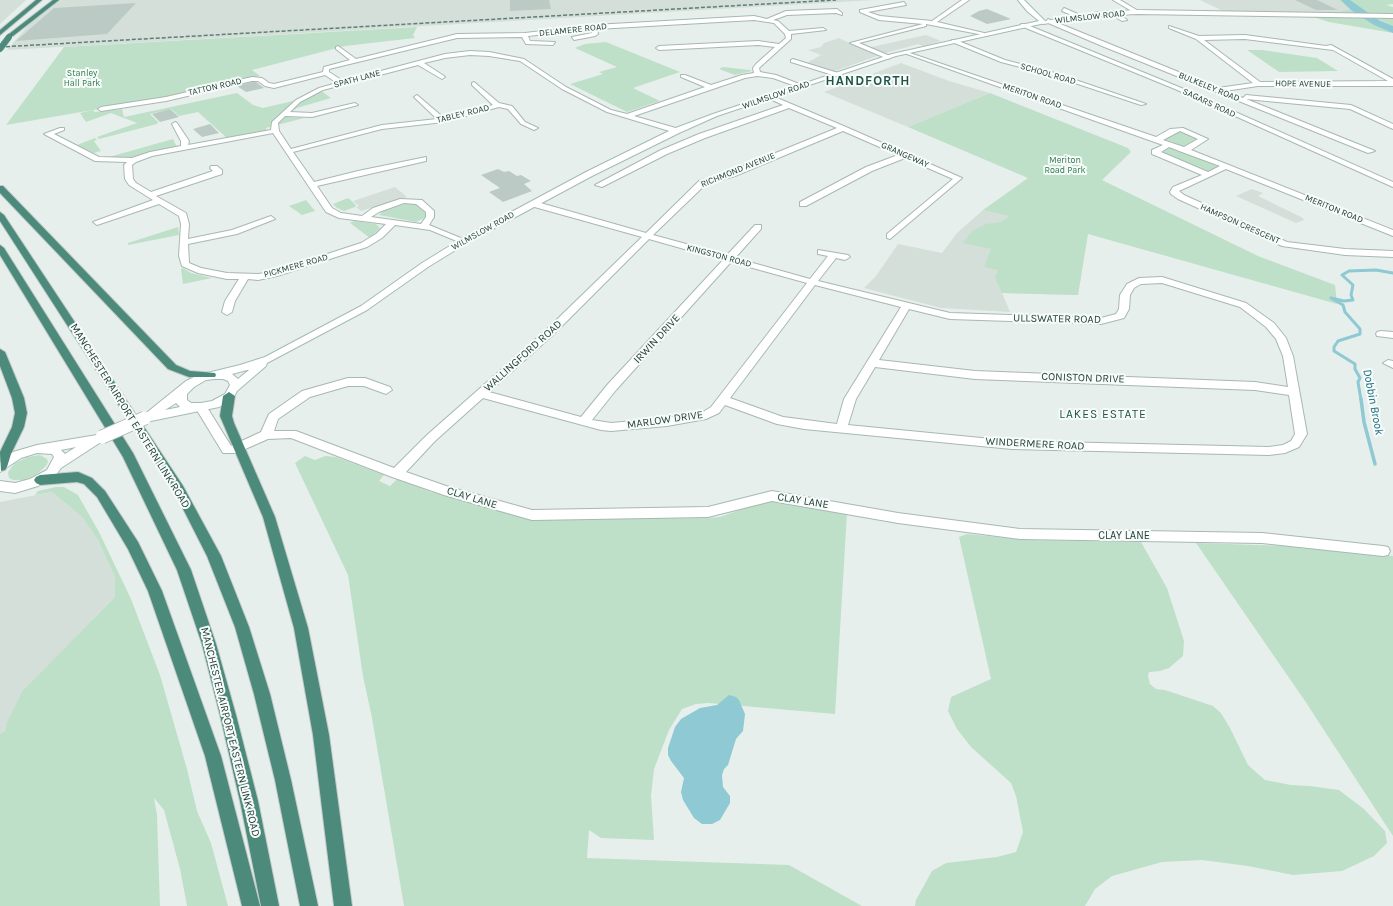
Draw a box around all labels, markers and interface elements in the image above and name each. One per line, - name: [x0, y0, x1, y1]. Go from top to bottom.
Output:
- street label: WILMSLOW ROAD: [1054, 8, 1126, 26]
- street label: DELAMERE ROAD: [539, 21, 607, 39]
- street label: SCHOOL ROAD: [1019, 61, 1077, 87]
- park label: Stanley Hall Park: [64, 68, 100, 89]
- street label: SPATH LANE: [332, 68, 382, 90]
- street label: BULKELEY ROAD: [1177, 70, 1241, 104]
- district label: HANDFORTH: [826, 73, 910, 89]
- street label: TATTON ROAD: [187, 76, 243, 98]
- street label: WILMSLOW ROAD: [741, 78, 811, 112]
- street label: HOPE AVENUE: [1275, 78, 1331, 90]
- street label: MERITON ROAD: [1001, 81, 1063, 111]
- street label: SAGARS ROAD: [1181, 86, 1237, 120]
- street label: TABLEY ROAD: [436, 102, 490, 126]
- street label: GRANGEWAY: [879, 140, 931, 170]
- street label: RICHMOND AVENUE: [699, 150, 777, 190]
- park label: Meriton Road Park: [1044, 155, 1086, 176]
- street label: MERITON ROAD: [1303, 192, 1365, 226]
- street label: HAMPSON CRESCENT: [1198, 202, 1282, 246]
- street label: WILMSLOW ROAD: [450, 209, 516, 253]
- street label: KINGSTON ROAD: [686, 242, 752, 270]
- street label: PICKMERE ROAD: [263, 252, 329, 280]
- street label: IRWIN DRIVE: [631, 312, 683, 366]
- street label: ULLSWATER ROAD: [1013, 312, 1101, 326]
- street label: WALLINGFORD ROAD: [481, 317, 565, 395]
- street label: MANCHESTER AIRPORT EASTERN LINK ROAD: [67, 321, 193, 511]
- water label: Dobbin Brook: [1360, 368, 1386, 436]
- street label: CONISTON DRIVE: [1041, 370, 1125, 386]
- street label: MARLOW DRIVE: [626, 408, 704, 432]
- district label: LAKES ESTATE: [1059, 408, 1147, 422]
- street label: WINDERMERE ROAD: [985, 435, 1085, 453]
- street label: CLAY LANE: [445, 484, 499, 512]
- street label: CLAY LANE: [776, 490, 830, 512]
- street label: CLAY LANE: [1098, 529, 1150, 543]
- street label: MANCHESTER AIRPORT EASTERN LINK ROAD: [198, 626, 262, 838]

